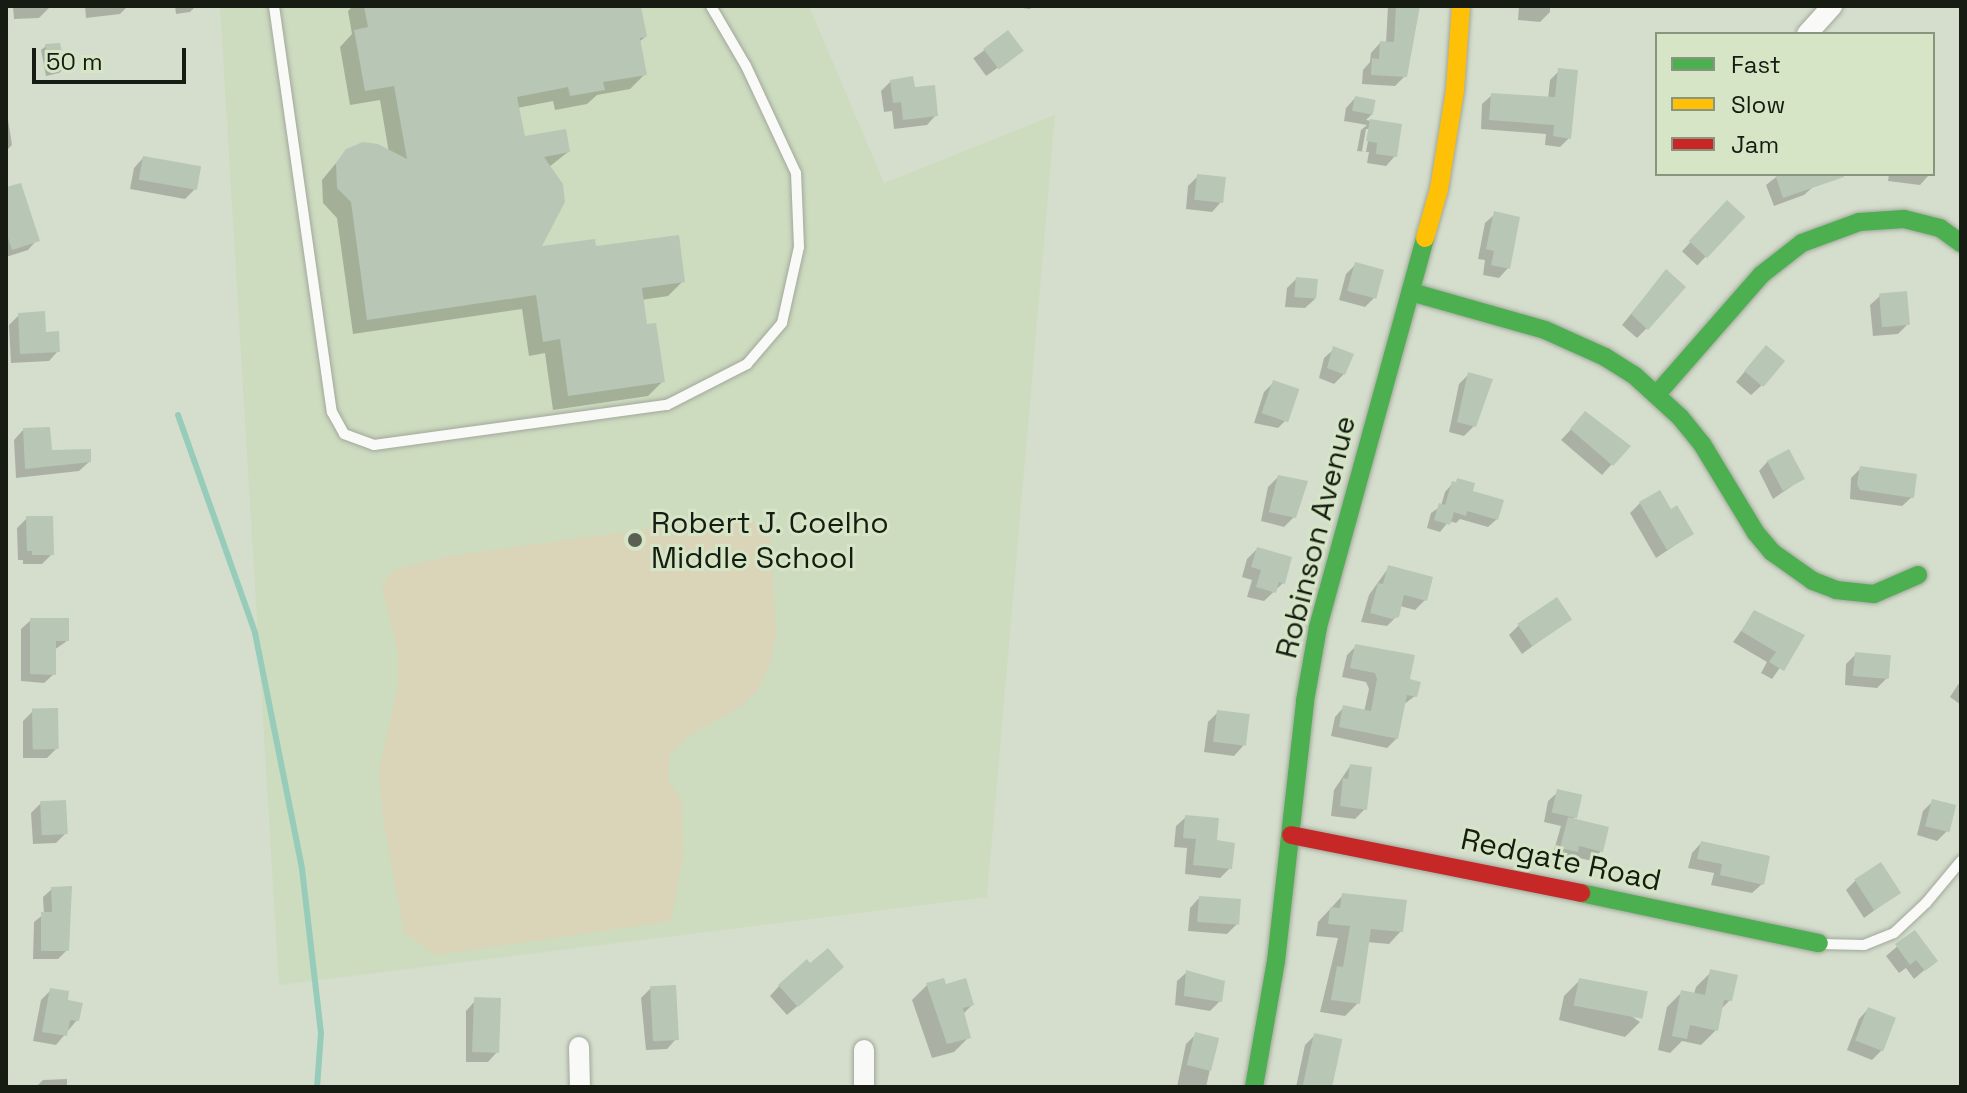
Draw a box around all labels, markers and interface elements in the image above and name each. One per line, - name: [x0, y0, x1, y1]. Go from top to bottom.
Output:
- scale bar: [36, 32, 190, 82]
- legend: [1655, 32, 1935, 176]
- text: 50 m: [46, 46, 103, 77]
- text: Fast: [1731, 49, 1781, 80]
- text: Slow: [1731, 89, 1785, 120]
- text: Jam: [1731, 129, 1779, 160]
- street label: Robinson Avenue: [1268, 412, 1364, 662]
- place label: Robert J. Coelho Middle School: [651, 505, 890, 576]
- marker: Robert J. Coelho Middle School: [626, 531, 644, 549]
- street label: Redgate Road: [1458, 821, 1664, 899]

